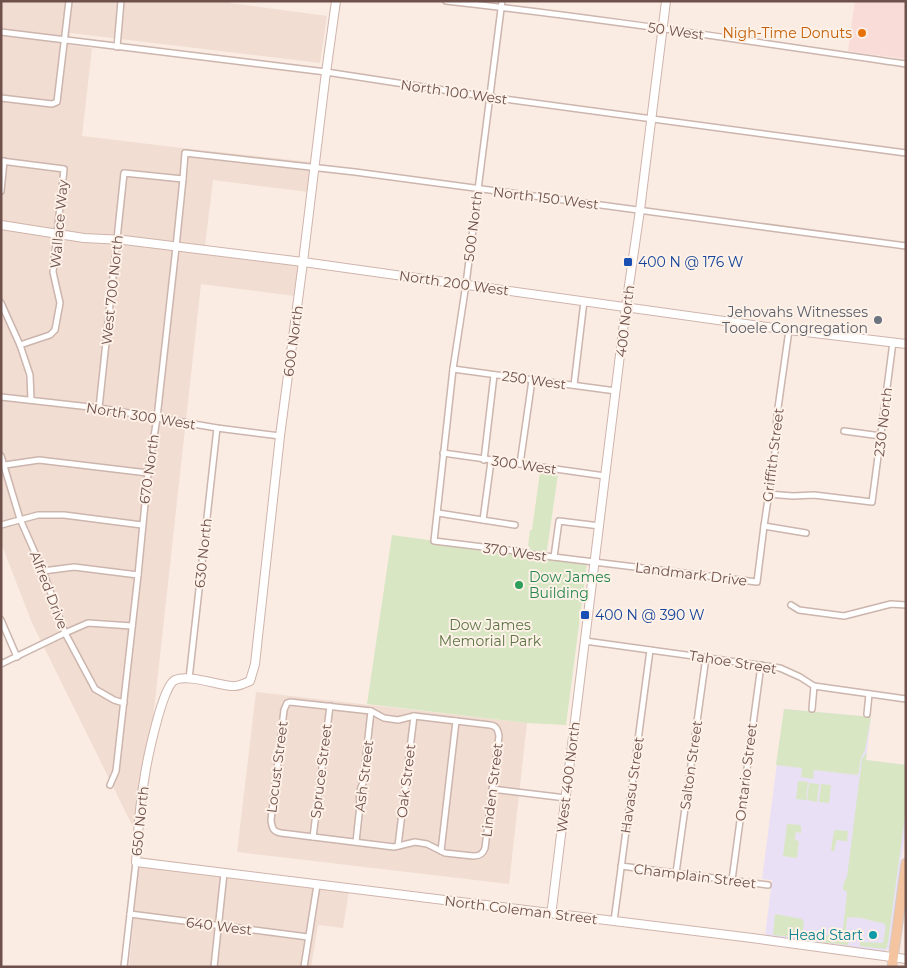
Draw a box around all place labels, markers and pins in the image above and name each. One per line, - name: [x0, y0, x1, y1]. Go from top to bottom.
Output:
- place label: Nigh-Time Donuts: [722, 24, 852, 42]
- marker: Nigh-Time Donuts: [856, 27, 868, 39]
- place label: 400 N @ 176 W: [638, 253, 744, 271]
- marker: 400 N @ 176 W: [622, 256, 634, 268]
- place label: Jehovahs Witnesses Tooele Congregation: [722, 303, 868, 337]
- marker: Jehovahs Witnesses Tooele Congregation: [872, 314, 884, 326]
- place label: Dow James Building: [529, 568, 611, 602]
- marker: Dow James Building: [513, 579, 525, 591]
- place label: 400 N @ 390 W: [595, 606, 705, 624]
- marker: 400 N @ 390 W: [579, 609, 591, 621]
- place label: Head Start: [788, 926, 863, 944]
- marker: Head Start: [867, 929, 879, 941]

